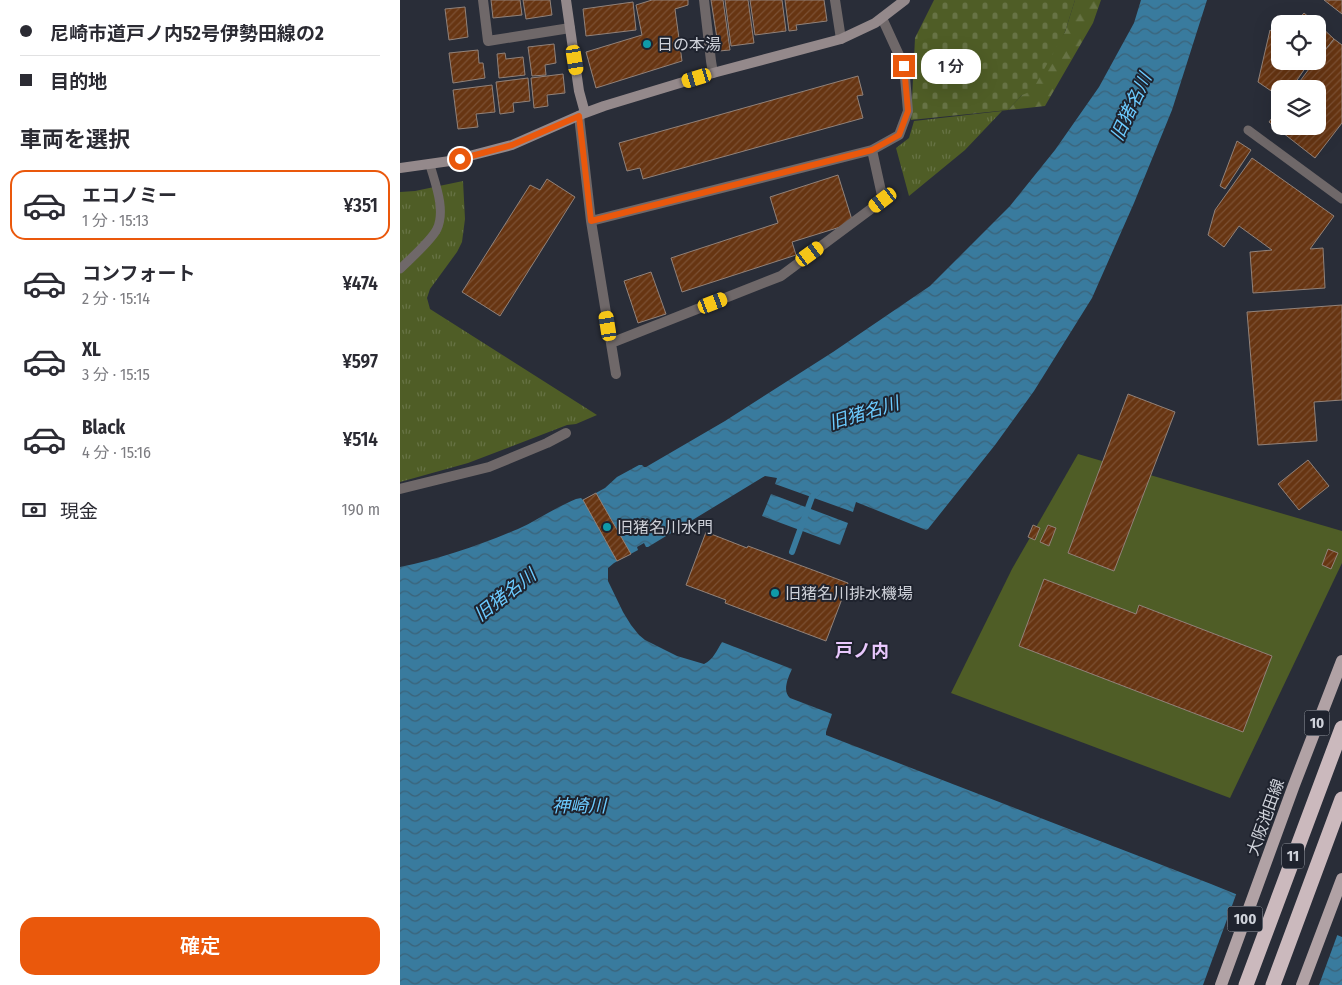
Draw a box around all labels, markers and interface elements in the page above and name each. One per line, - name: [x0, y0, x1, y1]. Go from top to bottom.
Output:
- map controls: [1271, 15, 1326, 135]
- button: locate: [1271, 15, 1326, 70]
- text: 尼崎市道戸ノ内52号伊勢田線の2: [50, 22, 324, 45]
- place label: 日の本湯: [657, 35, 721, 54]
- marker: 日の本湯: [641, 38, 653, 50]
- car: [565, 44, 584, 76]
- callout: 1 分: [922, 48, 982, 84]
- route end: [893, 55, 915, 77]
- text: 1 分: [938, 57, 964, 76]
- car: [680, 66, 713, 90]
- water label: 旧猪名川: [1106, 68, 1157, 144]
- text: 目的地: [50, 70, 107, 93]
- button: layers: [1271, 80, 1326, 135]
- text: 車両を選択: [20, 126, 130, 153]
- route start: [449, 148, 471, 170]
- icon: car: [22, 183, 67, 228]
- text: エコノミー: [82, 184, 177, 207]
- car: [866, 185, 899, 215]
- text: ¥351: [344, 194, 378, 217]
- text: 1 分 · 15:13: [82, 211, 149, 230]
- car: [793, 239, 826, 269]
- icon: car: [22, 261, 67, 306]
- text: コンフォート: [82, 262, 195, 285]
- text: ¥474: [342, 272, 378, 295]
- text: 2 分 · 15:14: [82, 289, 150, 308]
- car: [696, 291, 729, 315]
- car: [598, 310, 617, 342]
- text: XL: [82, 338, 101, 361]
- icon: car: [22, 339, 67, 384]
- text: ¥597: [342, 350, 378, 373]
- text: 3 分 · 15:15: [82, 365, 150, 384]
- water label: 旧猪名川: [826, 391, 904, 434]
- text: Black: [82, 416, 125, 439]
- icon: car: [22, 417, 67, 462]
- text: ¥514: [343, 428, 378, 451]
- text: 4 分 · 15:16: [82, 443, 151, 462]
- icon: cash: [20, 496, 48, 524]
- text: 現金: [60, 500, 98, 523]
- text: 190 m: [342, 500, 380, 519]
- place label: 旧猪名川水門: [617, 518, 713, 537]
- marker: 旧猪名川水門: [601, 521, 613, 533]
- water label: 旧猪名川: [470, 563, 542, 626]
- place label: 旧猪名川排水機場: [785, 584, 913, 603]
- marker: 旧猪名川排水機場: [769, 587, 781, 599]
- district label: 戸ノ内: [835, 640, 889, 662]
- road number: 10: [1304, 710, 1330, 736]
- street label: 大阪池田線: [1243, 776, 1288, 858]
- water label: 神崎川: [552, 795, 608, 817]
- road number: 11: [1282, 844, 1304, 868]
- road number: 100: [1228, 906, 1262, 932]
- button: 確定: [20, 917, 380, 975]

